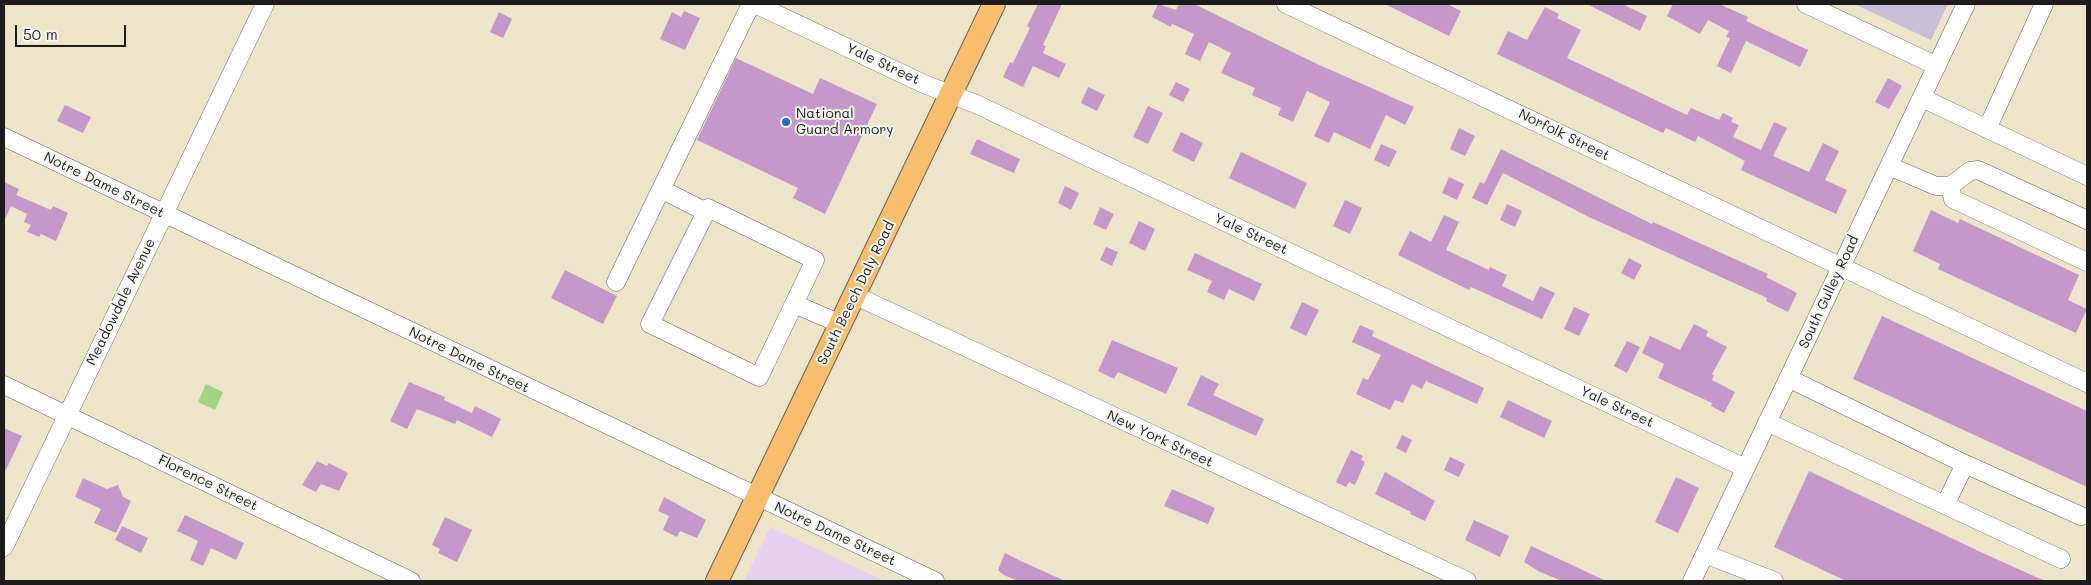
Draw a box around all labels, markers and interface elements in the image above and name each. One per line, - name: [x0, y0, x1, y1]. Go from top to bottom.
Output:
- scale bar: [18, 15, 129, 47]
- text: 50 m: [23, 24, 58, 44]
- street label: Yale Street: [844, 40, 922, 88]
- place label: National Guard Armory: [796, 106, 894, 138]
- street label: Norfolk Street: [1516, 106, 1612, 164]
- marker: National Guard Armory: [780, 116, 792, 128]
- street label: Notre Dame Street: [41, 148, 167, 222]
- street label: Yale Street: [1212, 210, 1290, 258]
- street label: South Beech Daly Road: [814, 219, 898, 367]
- street label: South Gulley Road: [1795, 233, 1863, 351]
- street label: Meadowdale Avenue: [83, 236, 159, 368]
- street label: Notre Dame Street: [406, 323, 532, 397]
- street label: Yale Street: [1578, 383, 1656, 431]
- street label: New York Street: [1104, 407, 1216, 471]
- street label: Florence Street: [155, 452, 261, 514]
- street label: Notre Dame Street: [772, 498, 898, 570]

